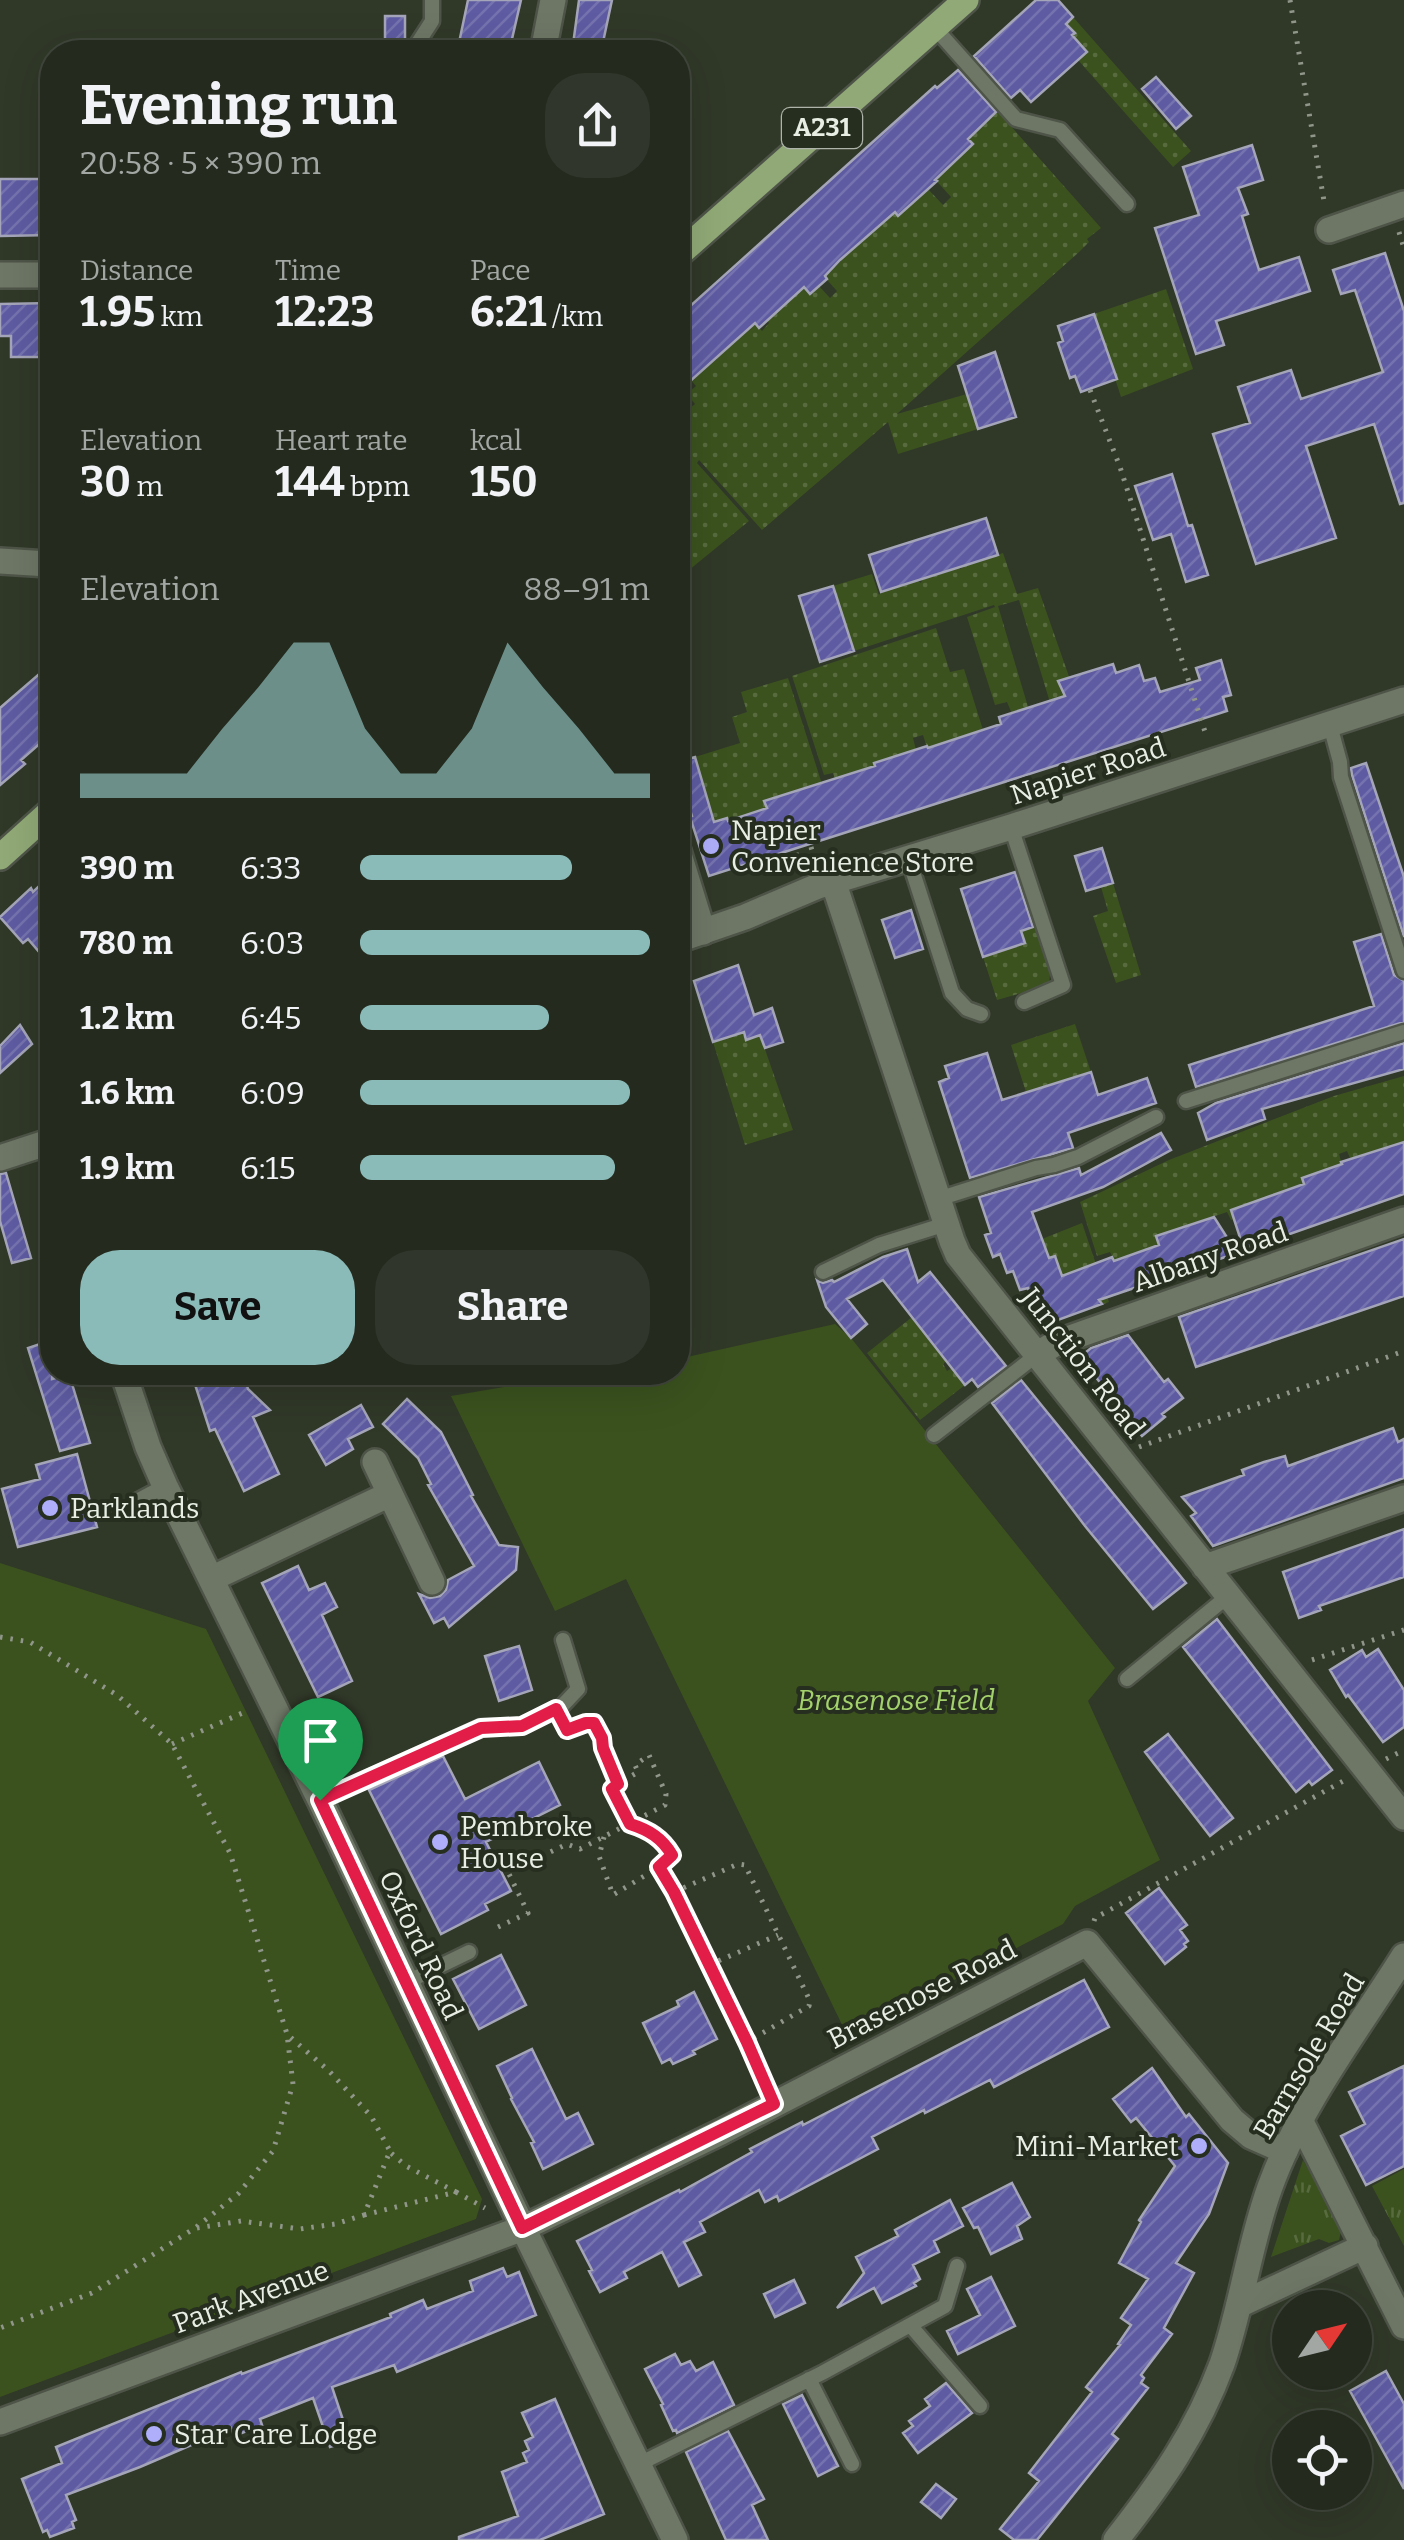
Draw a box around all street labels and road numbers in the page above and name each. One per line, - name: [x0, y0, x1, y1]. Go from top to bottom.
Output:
- road number: A231: [782, 108, 862, 148]
- street label: Napier Road: [1006, 730, 1170, 812]
- street label: Albany Road: [1128, 1215, 1292, 1299]
- street label: Junction Road: [1013, 1280, 1152, 1445]
- street label: Oxford Road: [372, 1865, 470, 2025]
- street label: Brasenose Road: [822, 1932, 1022, 2056]
- street label: Barnsole Road: [1247, 1967, 1371, 2145]
- street label: Park Avenue: [169, 2254, 333, 2340]

